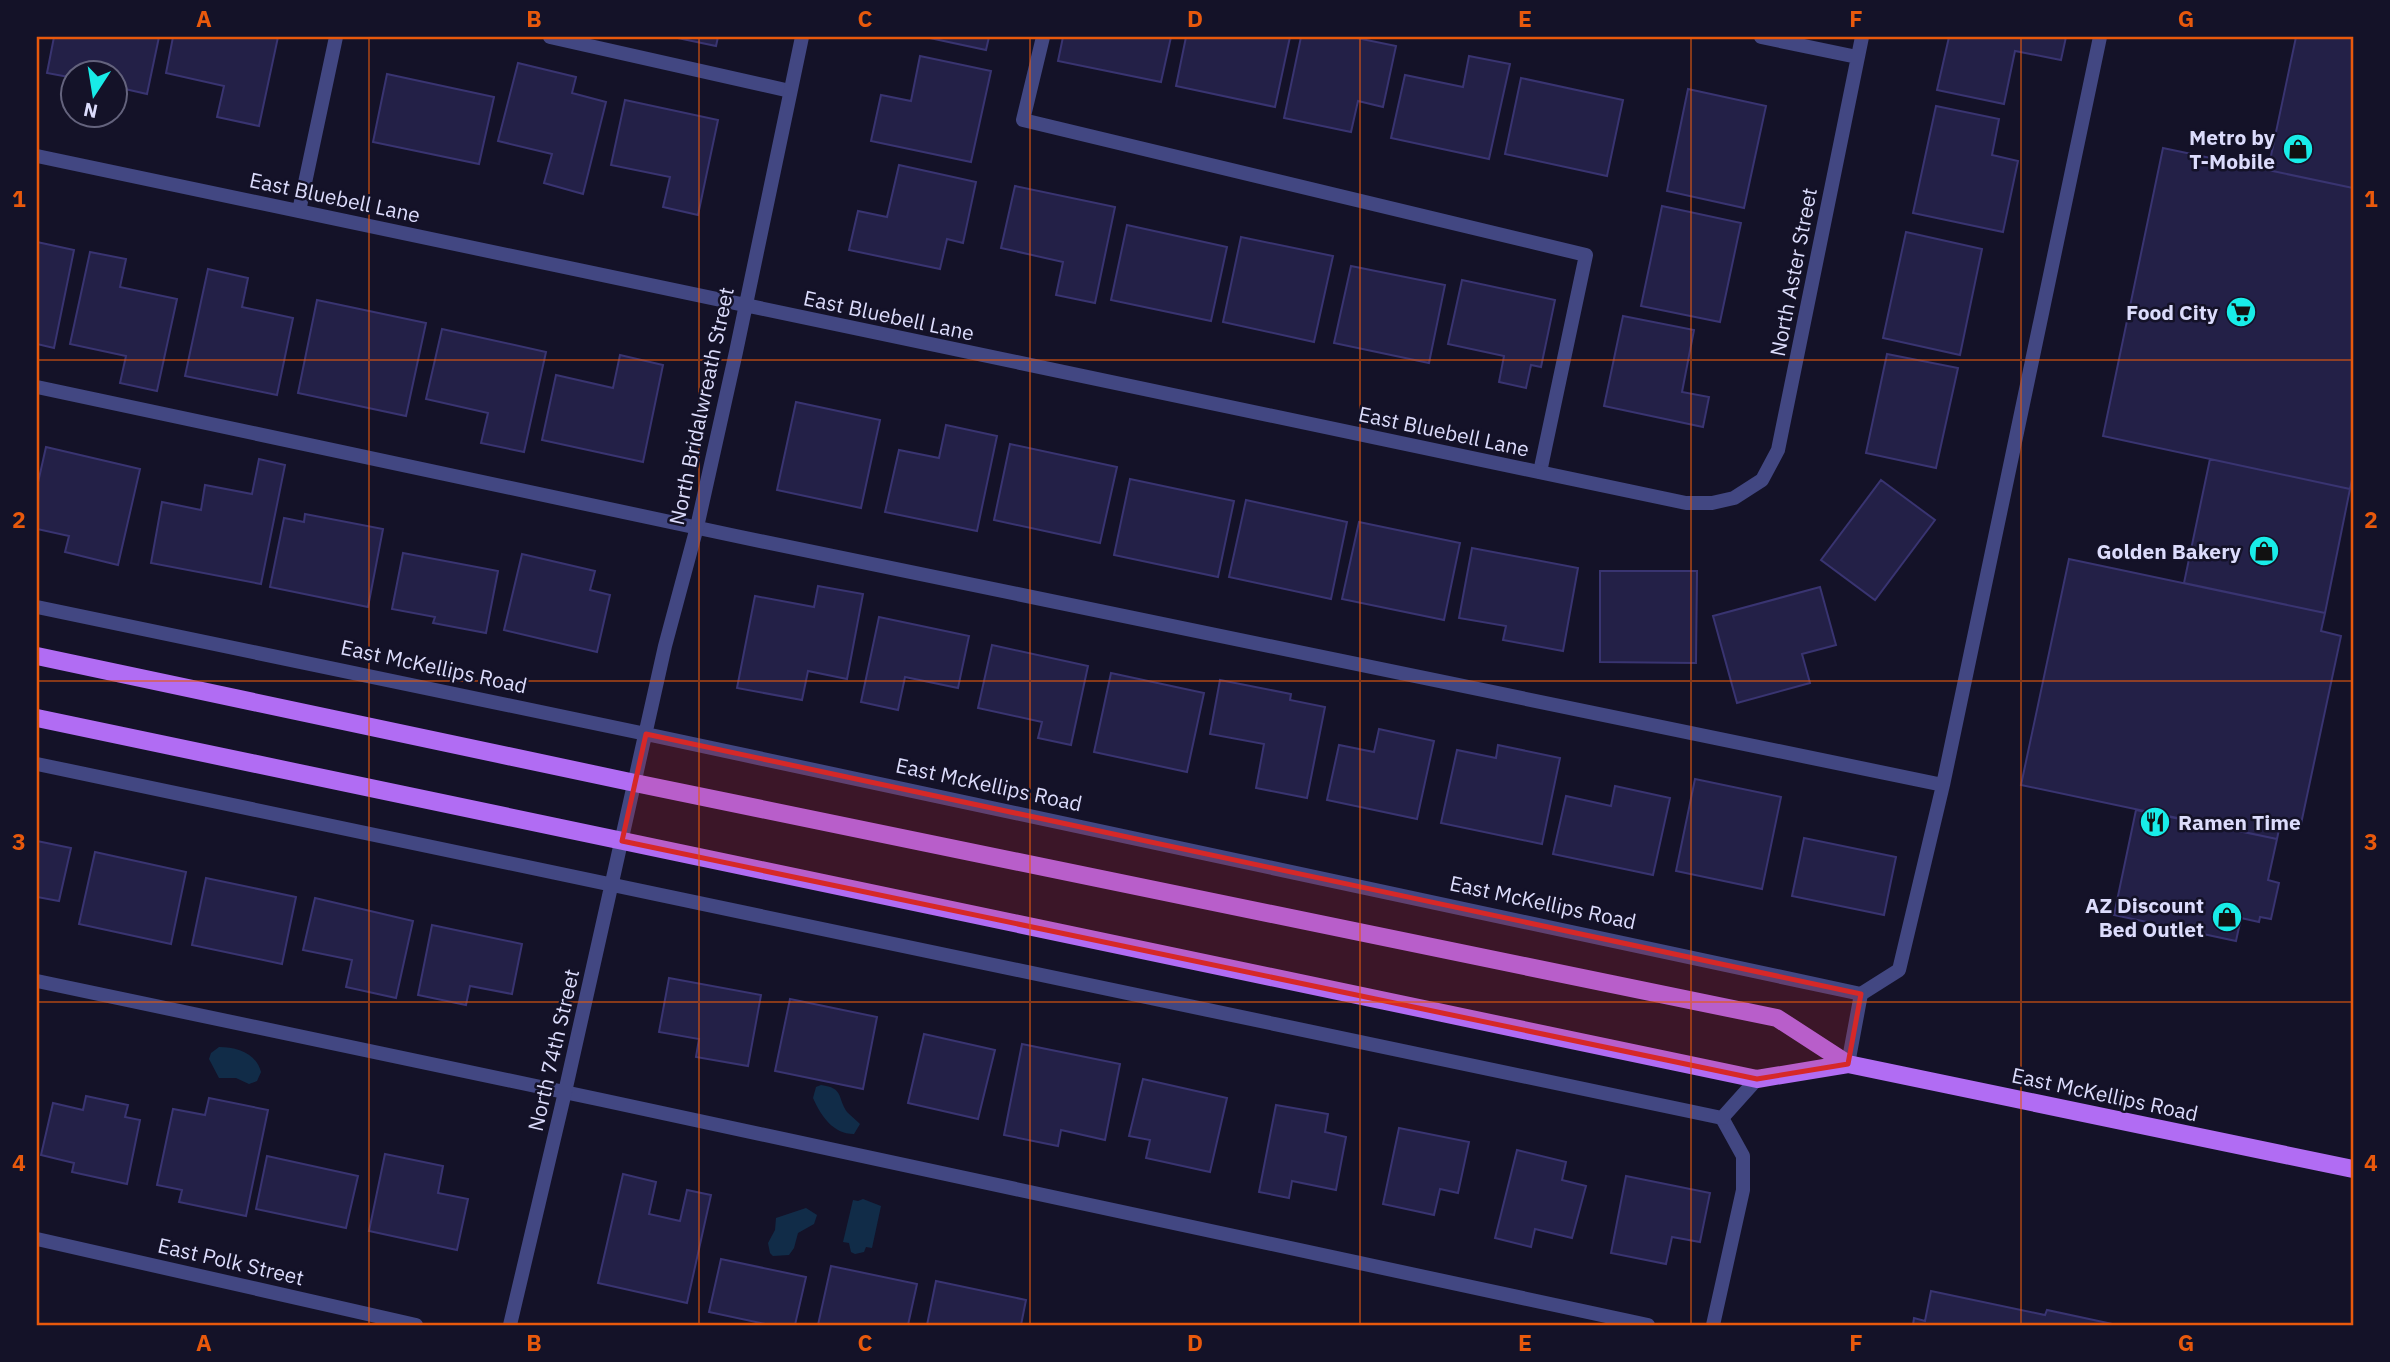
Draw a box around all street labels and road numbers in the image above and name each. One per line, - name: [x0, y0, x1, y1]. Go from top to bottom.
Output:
- street label: East Bluebell Lane: [247, 165, 423, 229]
- street label: North Aster Street: [1763, 185, 1823, 359]
- street label: East Bluebell Lane: [801, 283, 977, 347]
- street label: North Bridalwreath Street: [662, 284, 740, 528]
- street label: East Bluebell Lane: [1356, 399, 1532, 463]
- street label: East McKellips Road: [338, 633, 530, 699]
- street label: East McKellips Road: [893, 751, 1085, 817]
- street label: East McKellips Road: [1447, 869, 1639, 935]
- street label: North 74th Street: [521, 966, 585, 1134]
- street label: East McKellips Road: [2009, 1061, 2201, 1127]
- street label: East Polk Street: [155, 1231, 307, 1291]

